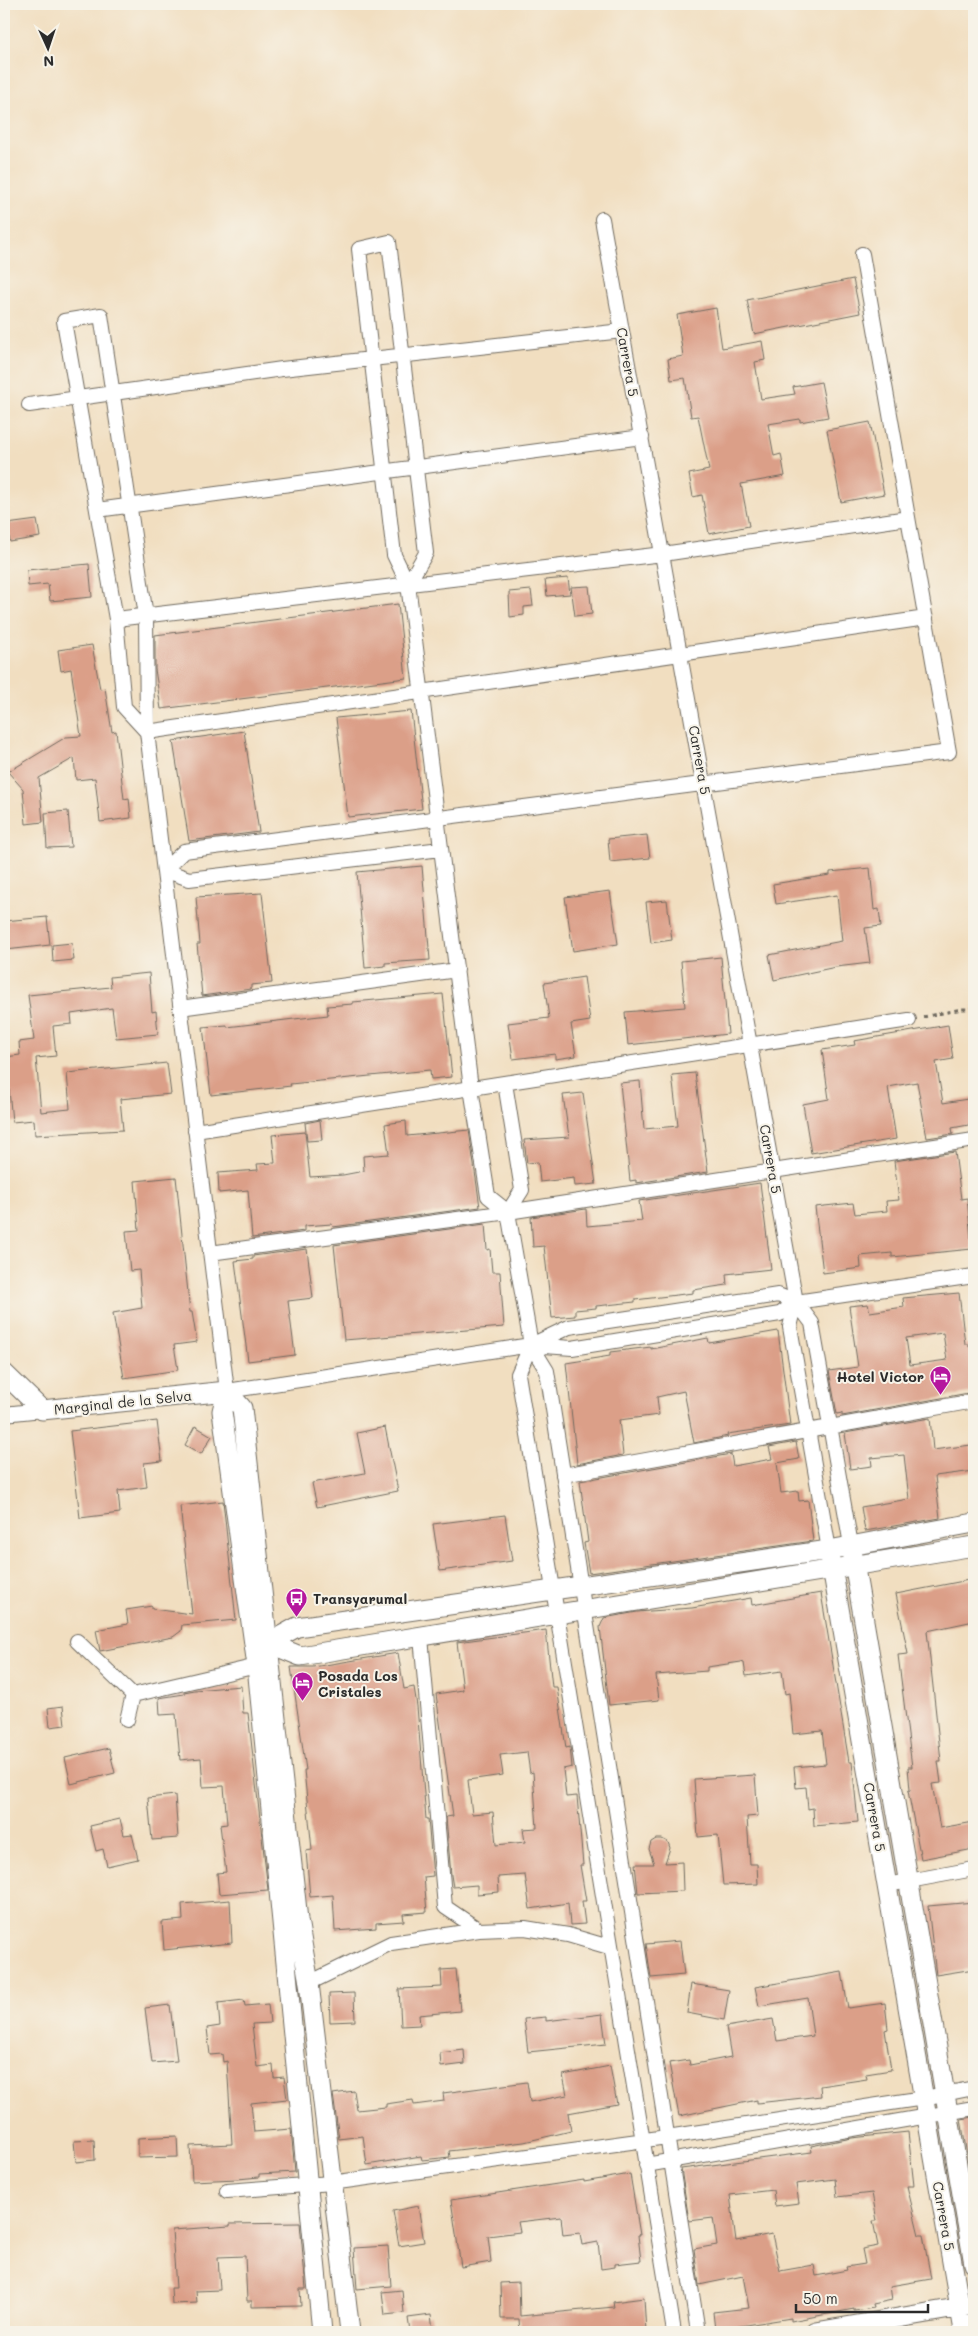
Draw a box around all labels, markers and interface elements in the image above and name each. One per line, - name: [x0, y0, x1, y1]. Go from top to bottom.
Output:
- north arrow: [22, 22, 72, 72]
- text: N: [43, 52, 55, 71]
- street label: Carrera 5: [613, 326, 643, 398]
- street label: Carrera 5: [685, 724, 715, 796]
- street label: Carrera 5: [756, 1123, 786, 1195]
- hotel icon: Hotel Victor: [928, 1364, 952, 1395]
- place label: Hotel Victor: [836, 1367, 924, 1386]
- street label: Marginal de la Selva: [53, 1385, 193, 1419]
- bus stop icon: Transyarumal: [285, 1586, 309, 1617]
- place label: Transyarumal: [313, 1589, 407, 1608]
- place label: Posada Los Cristales: [318, 1666, 398, 1701]
- hotel icon: Posada Los Cristales: [290, 1671, 314, 1702]
- street label: Carrera 5: [860, 1781, 890, 1853]
- street label: Carrera 5: [929, 2180, 959, 2252]
- scale bar: [796, 2281, 928, 2313]
- text: 50 m: [803, 2288, 838, 2308]

